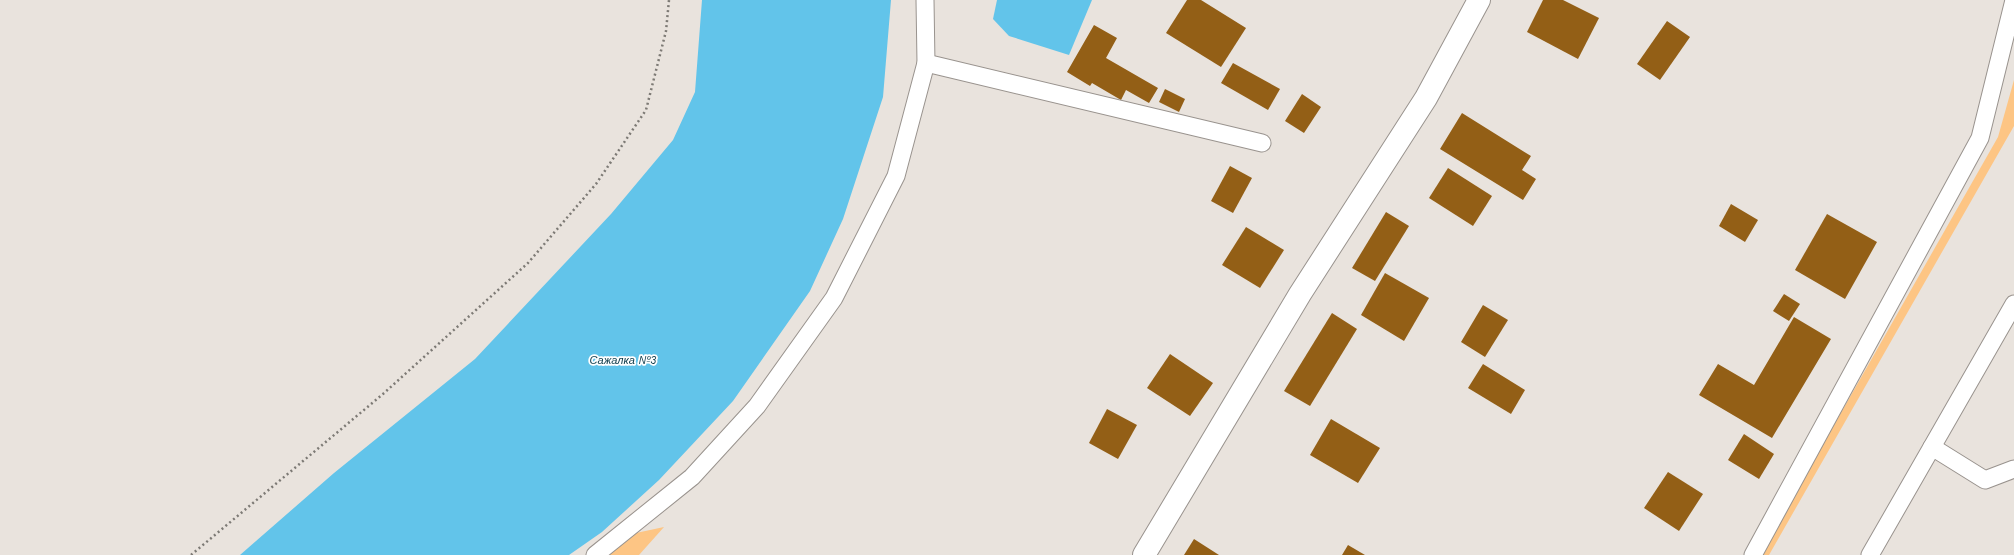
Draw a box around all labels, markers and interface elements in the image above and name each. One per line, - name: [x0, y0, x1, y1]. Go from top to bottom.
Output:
- water label: Сажалка №3: [590, 354, 656, 367]

